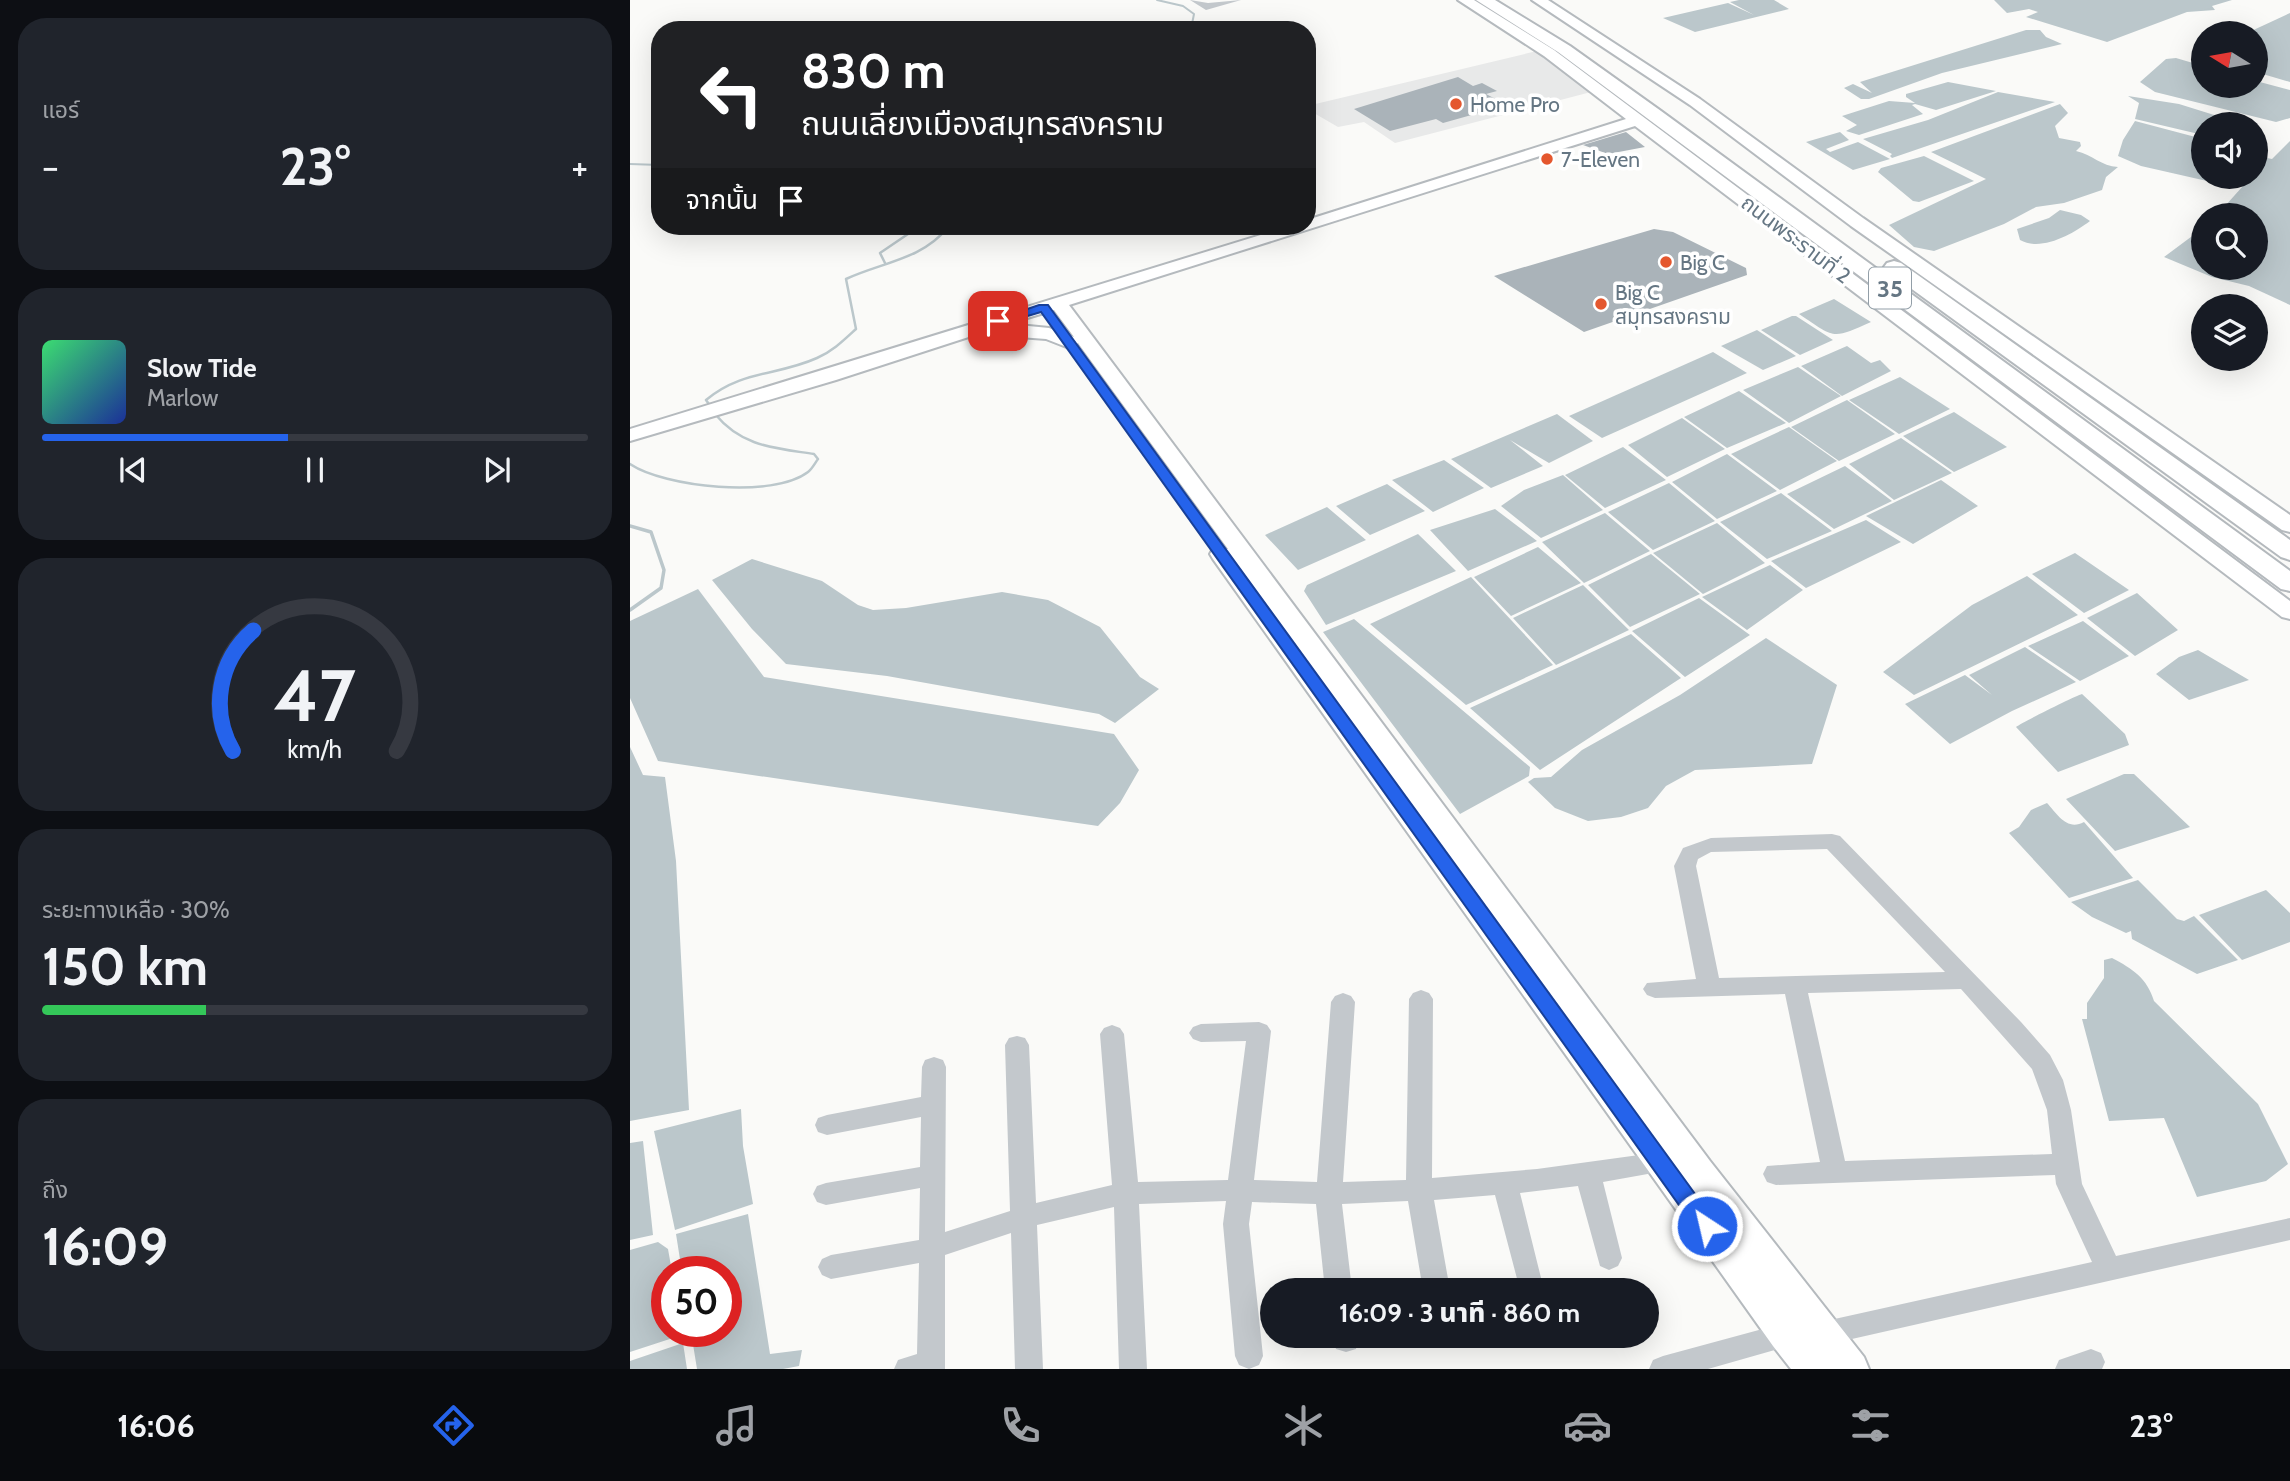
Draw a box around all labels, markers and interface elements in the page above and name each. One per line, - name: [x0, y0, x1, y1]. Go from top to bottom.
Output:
- north arrow: [2191, 21, 2268, 98]
- map controls: [2191, 21, 2268, 371]
- text: 830 m: [801, 41, 945, 100]
- icon: left: [686, 49, 777, 140]
- place label: Home Pro: [1470, 92, 1560, 117]
- text: แอร์: [42, 96, 79, 124]
- marker: Home Pro: [1448, 96, 1464, 112]
- text: ถนนเลี่ยงเมืองสมุทรสงคราม: [801, 104, 1164, 143]
- button: sound: [2191, 112, 2268, 189]
- text: 23°: [280, 135, 350, 198]
- text: −: [42, 143, 59, 190]
- text: +: [571, 143, 588, 190]
- place label: 7-Eleven: [1561, 147, 1640, 172]
- marker: 7-Eleven: [1539, 151, 1555, 167]
- icon: arrive: [772, 182, 810, 220]
- text: จากนั้น: [686, 184, 758, 216]
- street label: ถนนพระรามที่ 2: [1736, 188, 1857, 288]
- button: search: [2191, 203, 2268, 280]
- place label: Big C: [1680, 250, 1725, 275]
- marker: Big C: [1658, 254, 1674, 270]
- road number: 35: [1869, 268, 1911, 309]
- place label: Big C สมุทรสงคราม: [1615, 280, 1731, 330]
- pin: [968, 291, 1028, 351]
- button: layers: [2191, 294, 2268, 371]
- marker: Big C สมุทรสงคราม: [1593, 296, 1609, 312]
- icon: arrive: [979, 302, 1017, 340]
- text: Slow Tide: [147, 352, 257, 384]
- text: Marlow: [147, 384, 218, 412]
- icon: previous: [114, 451, 152, 489]
- icon: pause: [296, 451, 334, 489]
- icon: next: [478, 451, 516, 489]
- text: 47: [274, 651, 356, 739]
- text: km/h: [288, 733, 342, 763]
- text: ระยะทางเหลือ · 30%: [42, 896, 230, 924]
- text: 150 km: [42, 935, 208, 998]
- text: ถึง: [42, 1176, 68, 1204]
- position arrow: [1670, 1189, 1744, 1263]
- text: 16:09: [42, 1215, 168, 1278]
- speed limit sign: 50: [651, 1256, 742, 1347]
- text: 16:09 · 3 นาที · 860 m: [1339, 1297, 1580, 1329]
- icon: directions: [429, 1401, 478, 1450]
- icon: music: [712, 1401, 761, 1450]
- icon: phone: [996, 1401, 1045, 1450]
- icon: climate: [1279, 1401, 1328, 1450]
- icon: car: [1563, 1401, 1612, 1450]
- icon: filters: [1846, 1401, 1895, 1450]
- text: 16:06: [117, 1406, 195, 1445]
- text: 23°: [2129, 1406, 2173, 1445]

